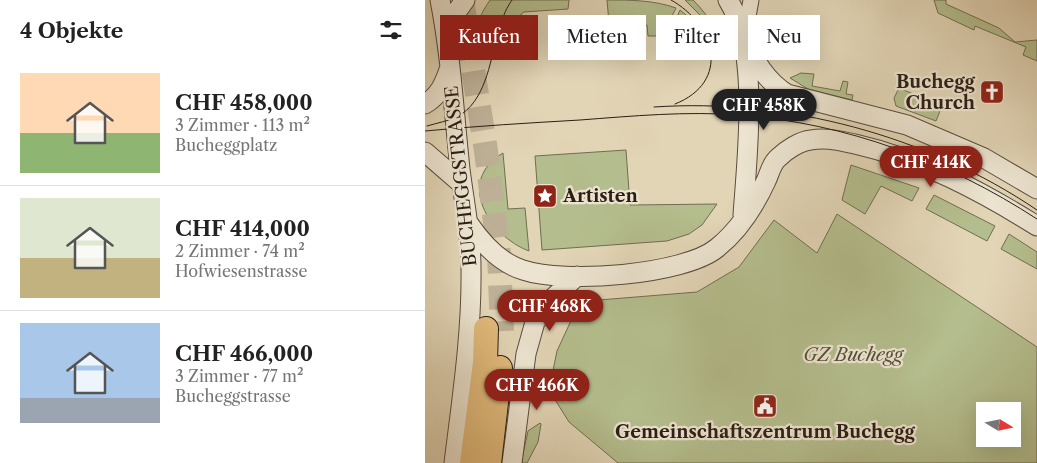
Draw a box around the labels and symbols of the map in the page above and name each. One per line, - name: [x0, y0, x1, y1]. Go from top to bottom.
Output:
- place label: Buchegg Church: [896, 71, 976, 114]
- church icon: Buchegg Church: [979, 79, 1005, 105]
- street label: BUCHEGGSTRASSE: [441, 85, 481, 267]
- pin: CHF 458K: [712, 88, 816, 131]
- pin: CHF 414K: [879, 146, 983, 188]
- place icon: Artisten: [532, 183, 558, 209]
- place label: Artisten: [562, 185, 639, 207]
- pin: CHF 468K: [498, 290, 602, 332]
- park label: GZ Buchegg: [803, 344, 905, 366]
- pin: CHF 466K: [485, 368, 589, 411]
- public building icon: Gemeinschaftszentrum Buchegg: [752, 393, 778, 419]
- north arrow: [976, 402, 1021, 448]
- place label: Gemeinschaftszentrum Buchegg: [615, 421, 916, 443]

